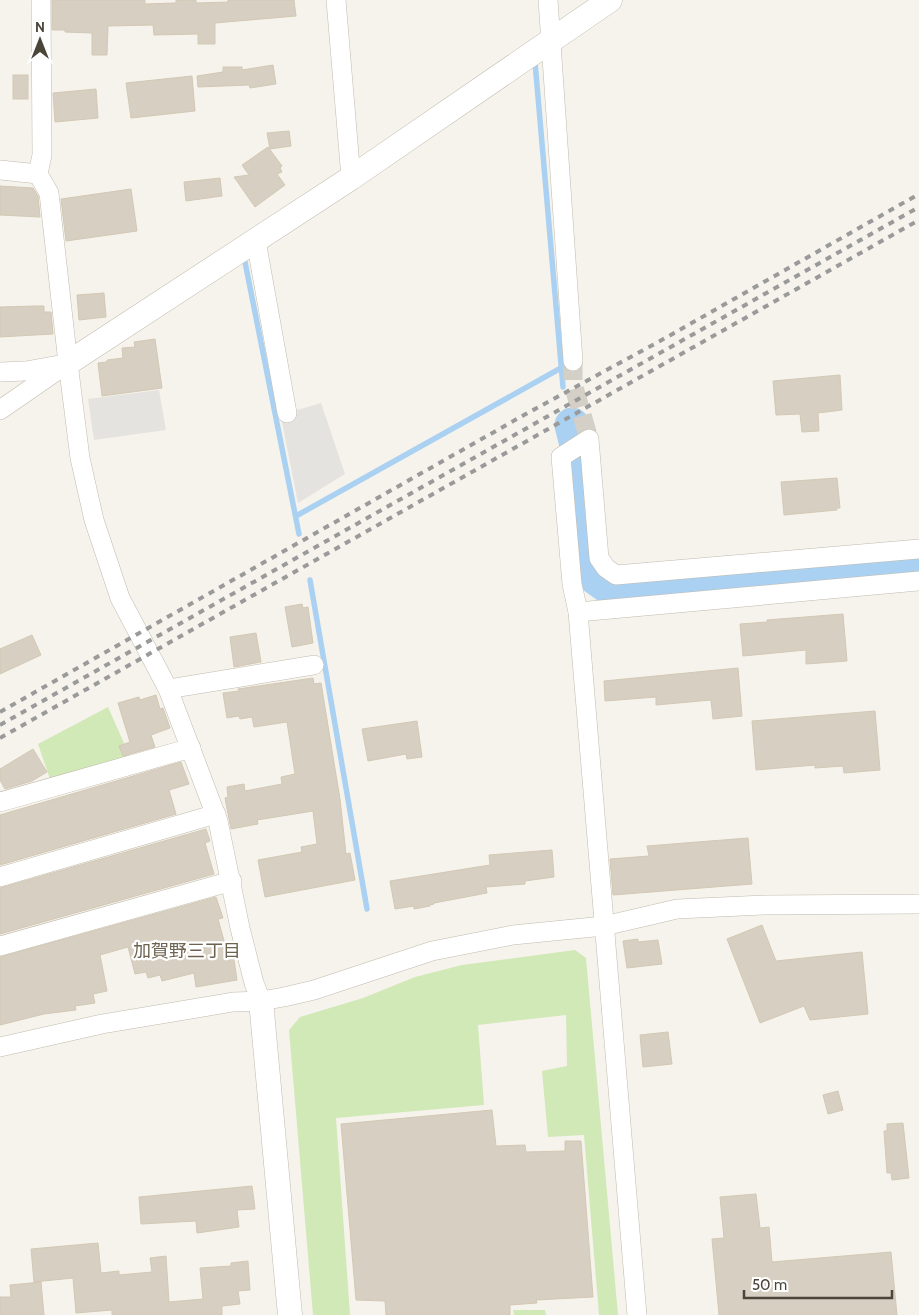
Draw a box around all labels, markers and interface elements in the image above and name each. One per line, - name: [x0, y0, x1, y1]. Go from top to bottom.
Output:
- north arrow: [15, 15, 65, 65]
- text: N: [35, 18, 45, 36]
- district label: 加賀野三丁目: [133, 940, 241, 962]
- scale bar: [744, 1268, 892, 1300]
- text: 50 m: [752, 1276, 787, 1294]

